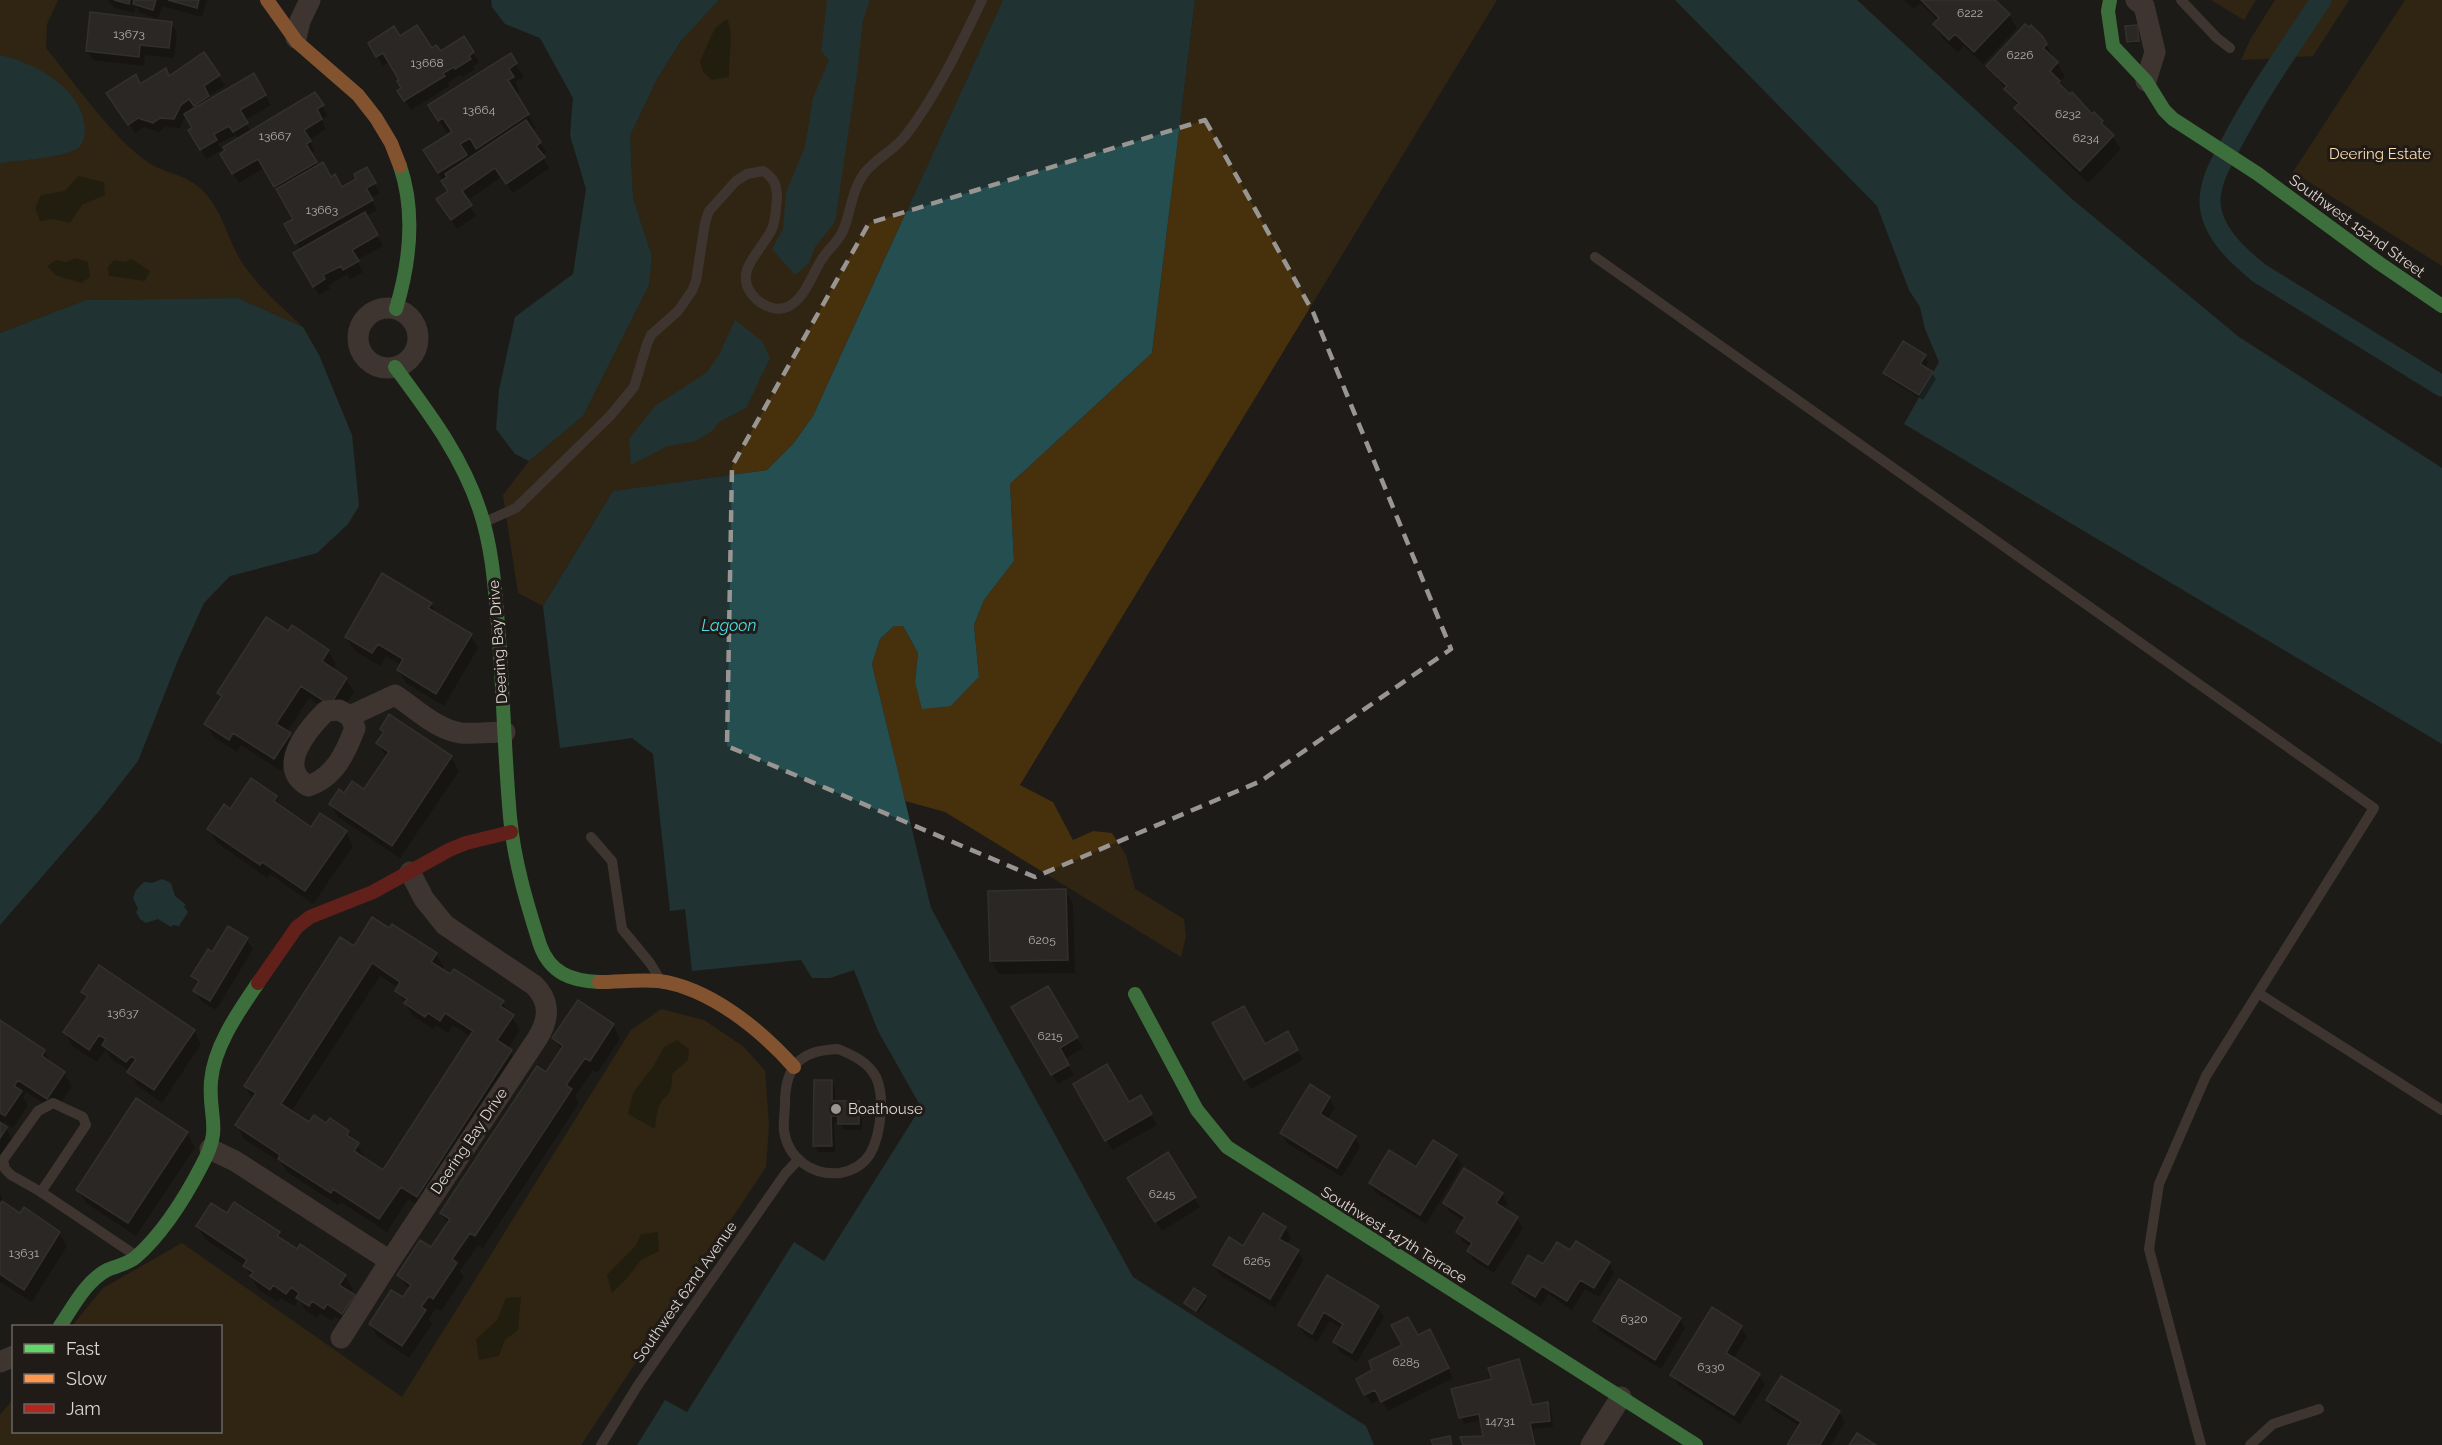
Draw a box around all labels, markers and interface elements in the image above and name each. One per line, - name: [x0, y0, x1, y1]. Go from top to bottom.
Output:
- house number: 6222: [1957, 6, 1983, 20]
- house number: 13673: [113, 27, 145, 41]
- house number: 6226: [2007, 48, 2033, 62]
- house number: 13668: [410, 56, 444, 70]
- house number: 13664: [463, 103, 496, 117]
- house number: 6232: [2055, 107, 2081, 121]
- house number: 13667: [259, 129, 292, 143]
- house number: 6234: [2073, 131, 2100, 145]
- park label: Deering Estate: [2329, 145, 2431, 163]
- street label: Southwest 152nd Street: [2286, 171, 2428, 281]
- house number: 13663: [306, 203, 338, 217]
- street label: Deering Bay Drive: [485, 579, 511, 704]
- water label: Lagoon: [702, 616, 756, 635]
- house number: 6205: [1028, 933, 1056, 947]
- house number: 13637: [107, 1006, 139, 1020]
- house number: 6215: [1037, 1029, 1063, 1043]
- street label: Deering Bay Drive: [427, 1084, 511, 1197]
- place label: Boathouse: [848, 1100, 923, 1118]
- marker: Boathouse: [829, 1102, 843, 1116]
- street label: Southwest 147th Terrace: [1318, 1183, 1471, 1288]
- house number: 6245: [1149, 1187, 1176, 1201]
- street label: Southwest 62nd Avenue: [629, 1218, 741, 1366]
- house number: 13631: [9, 1246, 39, 1260]
- house number: 6265: [1243, 1254, 1271, 1268]
- house number: 6320: [1620, 1312, 1648, 1326]
- legend: [12, 1325, 222, 1433]
- text: Fast: [66, 1338, 100, 1359]
- house number: 6285: [1392, 1355, 1420, 1369]
- house number: 6330: [1697, 1360, 1725, 1374]
- text: Slow: [66, 1368, 107, 1389]
- text: Jam: [66, 1398, 101, 1419]
- house number: 14731: [1485, 1414, 1515, 1428]

